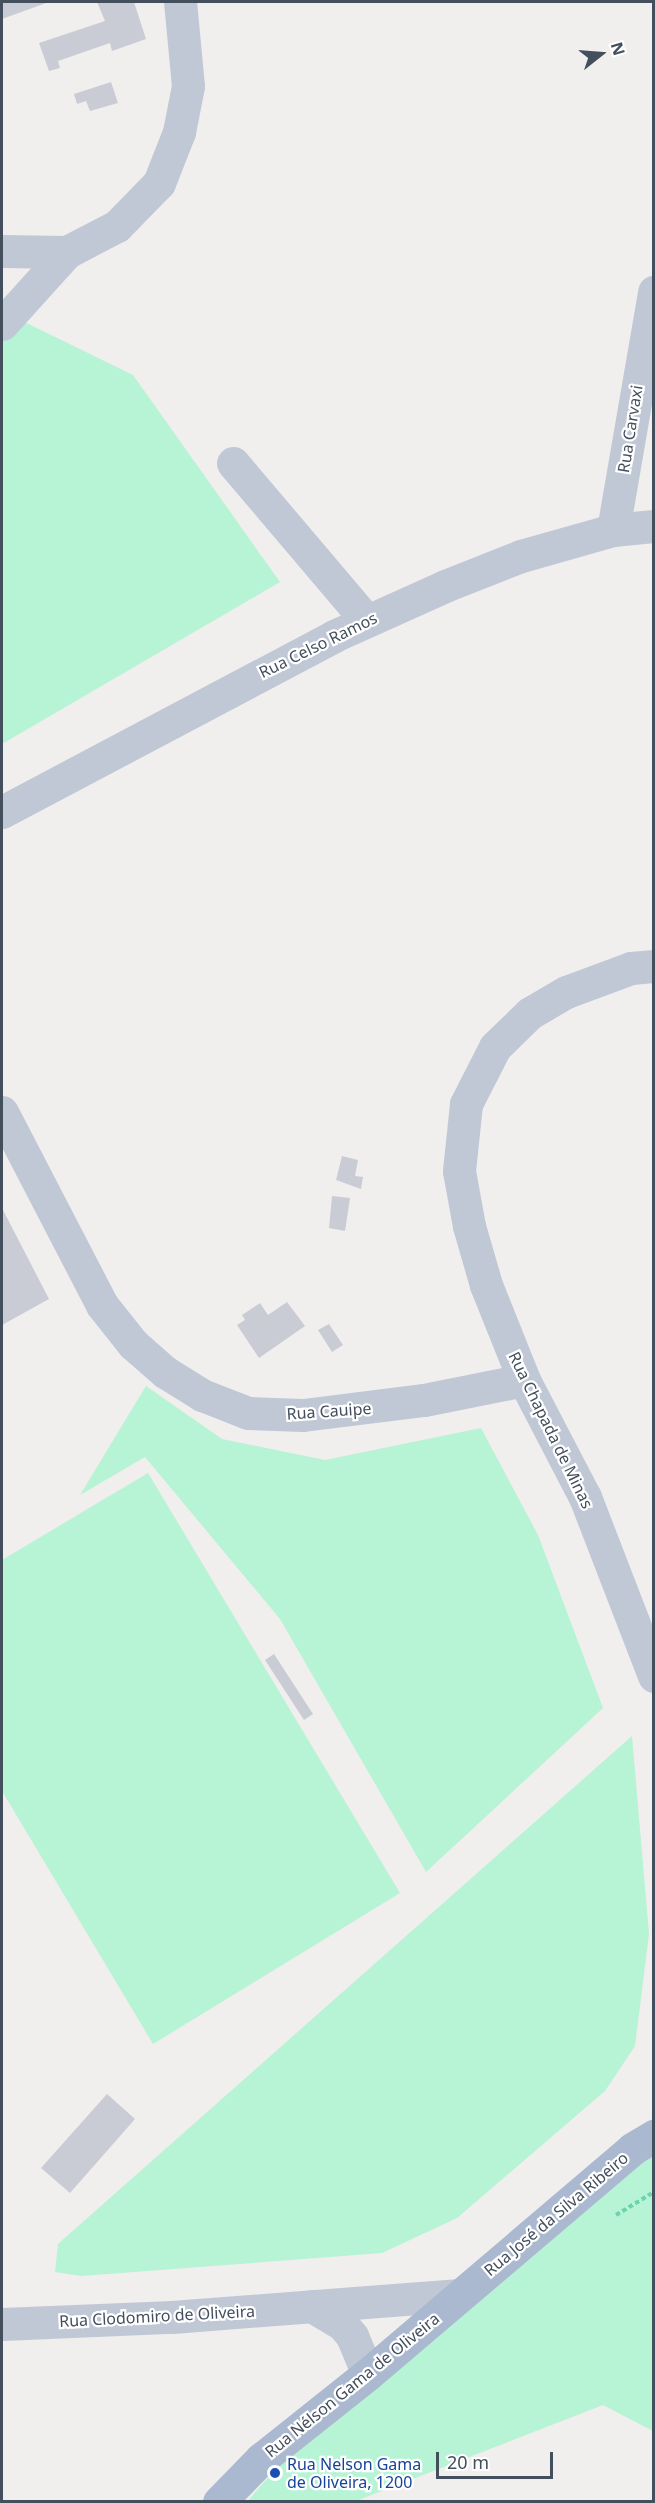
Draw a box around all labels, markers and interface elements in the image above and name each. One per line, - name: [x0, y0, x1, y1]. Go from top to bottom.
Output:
- north arrow: [571, 24, 631, 84]
- text: N: [606, 39, 631, 58]
- street label: Rua Carvaxi: [614, 384, 646, 474]
- street label: Rua Celso Ramos: [256, 608, 380, 682]
- street label: Rua Chapada de Minas: [505, 1349, 597, 1511]
- street label: Rua Cauipe: [286, 1398, 372, 1424]
- street label: Rua José da Silva Ribeiro: [480, 2148, 632, 2280]
- street label: Rua Clodomiro de Oliveira: [59, 2301, 255, 2331]
- street label: Rua Nélson Gama de Oliveira: [261, 2309, 443, 2461]
- scale bar: [439, 2440, 556, 2478]
- text: 20 m: [447, 2450, 489, 2474]
- place label: Rua Nelson Gama de Oliveira, 1200: [287, 2454, 421, 2492]
- marker: Rua Nelson Gama de Oliveira, 1200: [268, 2466, 282, 2480]

